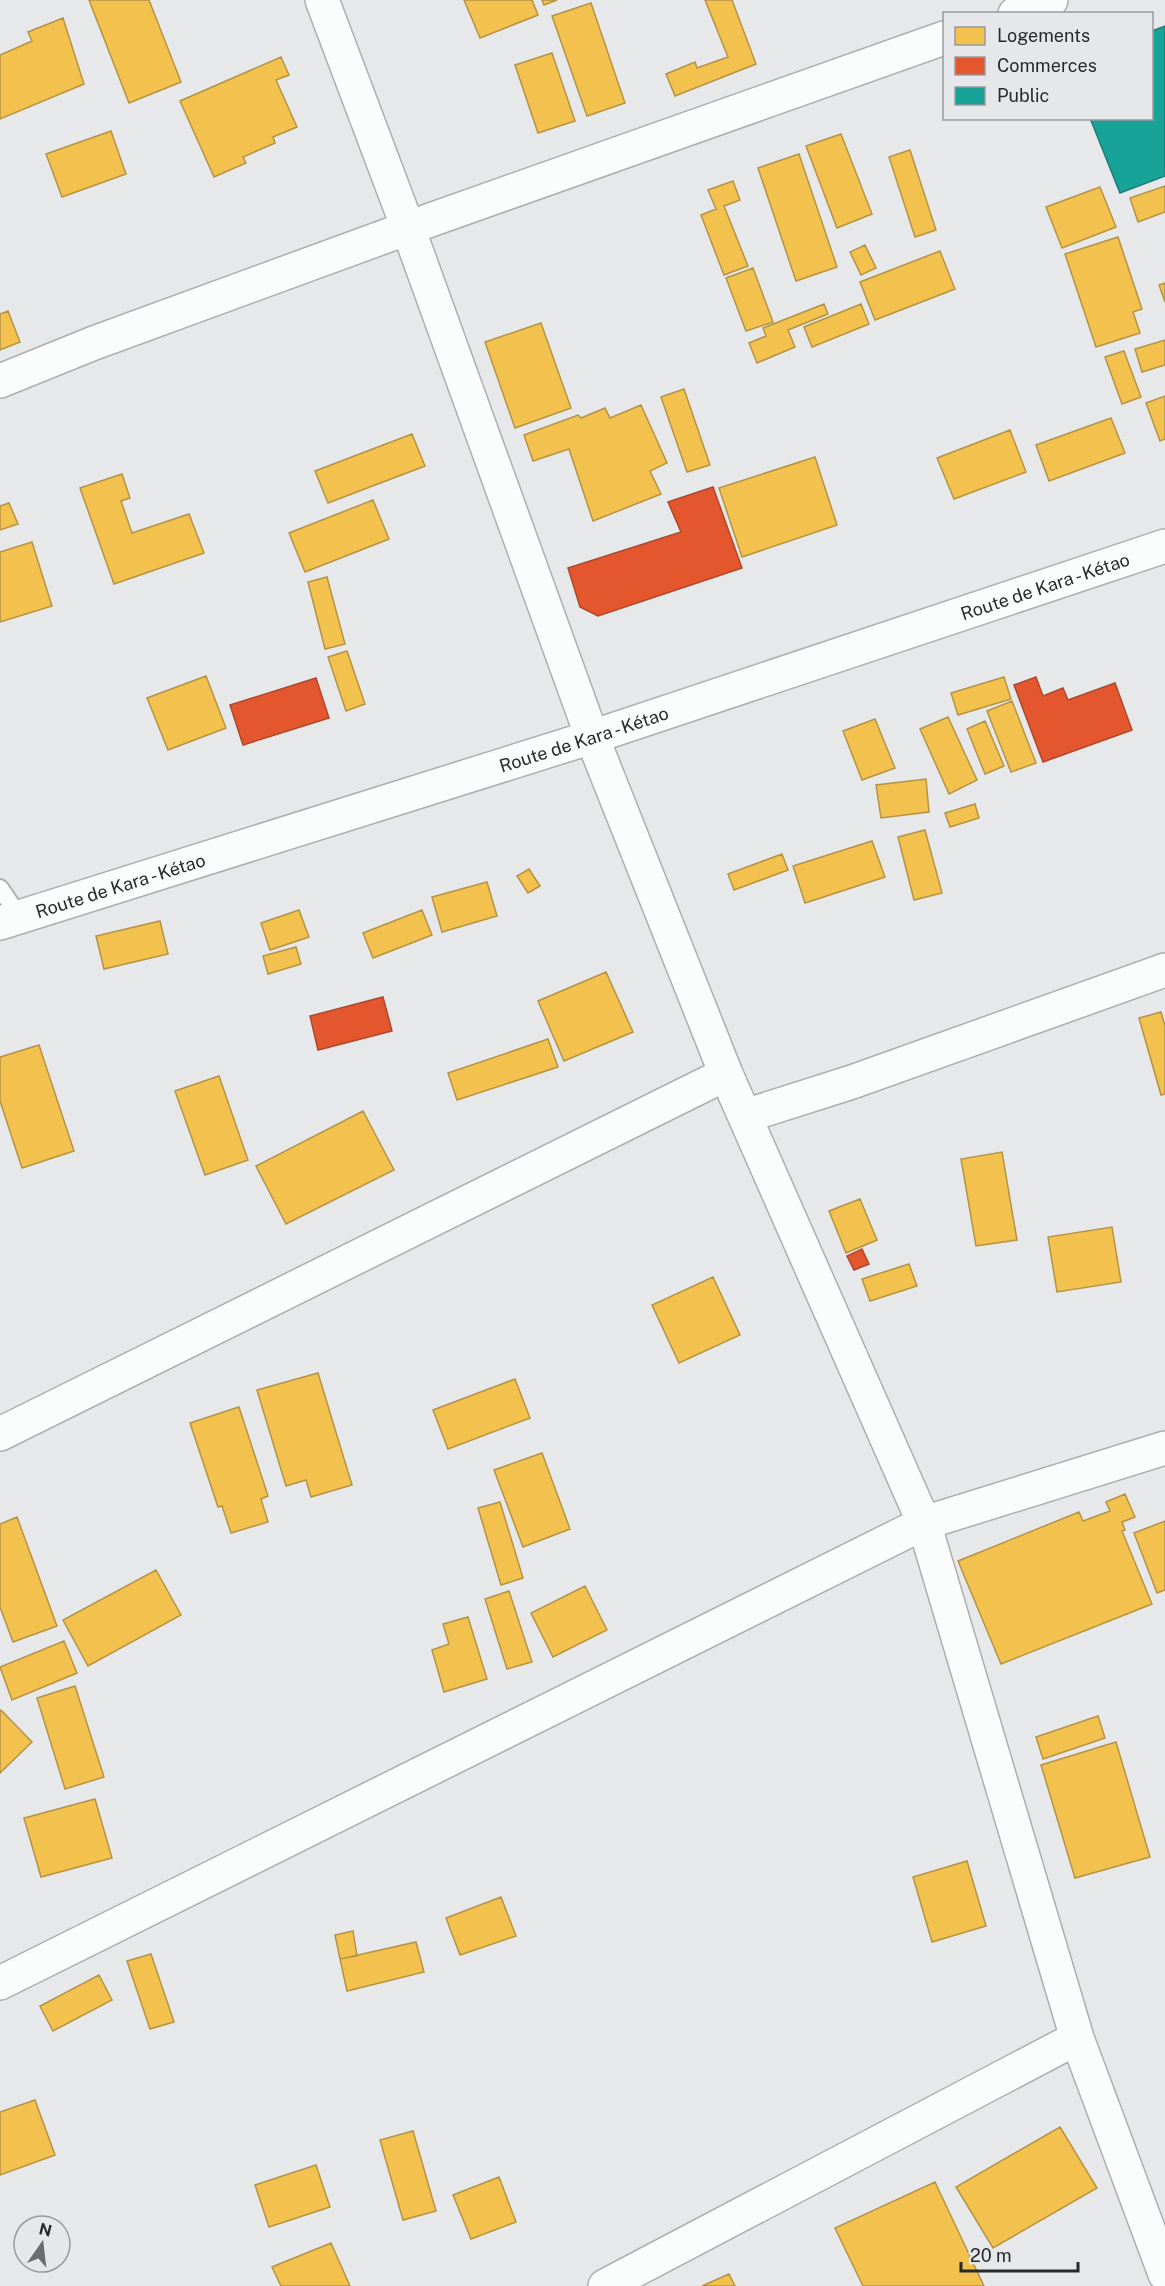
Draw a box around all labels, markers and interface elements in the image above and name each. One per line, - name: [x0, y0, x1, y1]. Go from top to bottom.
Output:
- legend: [943, 12, 1153, 120]
- text: Logements: [997, 25, 1090, 46]
- text: Commerces: [997, 55, 1097, 76]
- text: Public: [997, 85, 1049, 106]
- street label: Route de Kara - Kétao: [958, 548, 1132, 624]
- street label: Route de Kara - Kétao: [496, 702, 671, 776]
- street label: Route de Kara - Kétao: [33, 849, 208, 922]
- north arrow: [12, 2214, 72, 2274]
- text: N: [37, 2219, 54, 2241]
- scale bar: [961, 2235, 1078, 2273]
- text: 20 m: [970, 2245, 1012, 2266]

